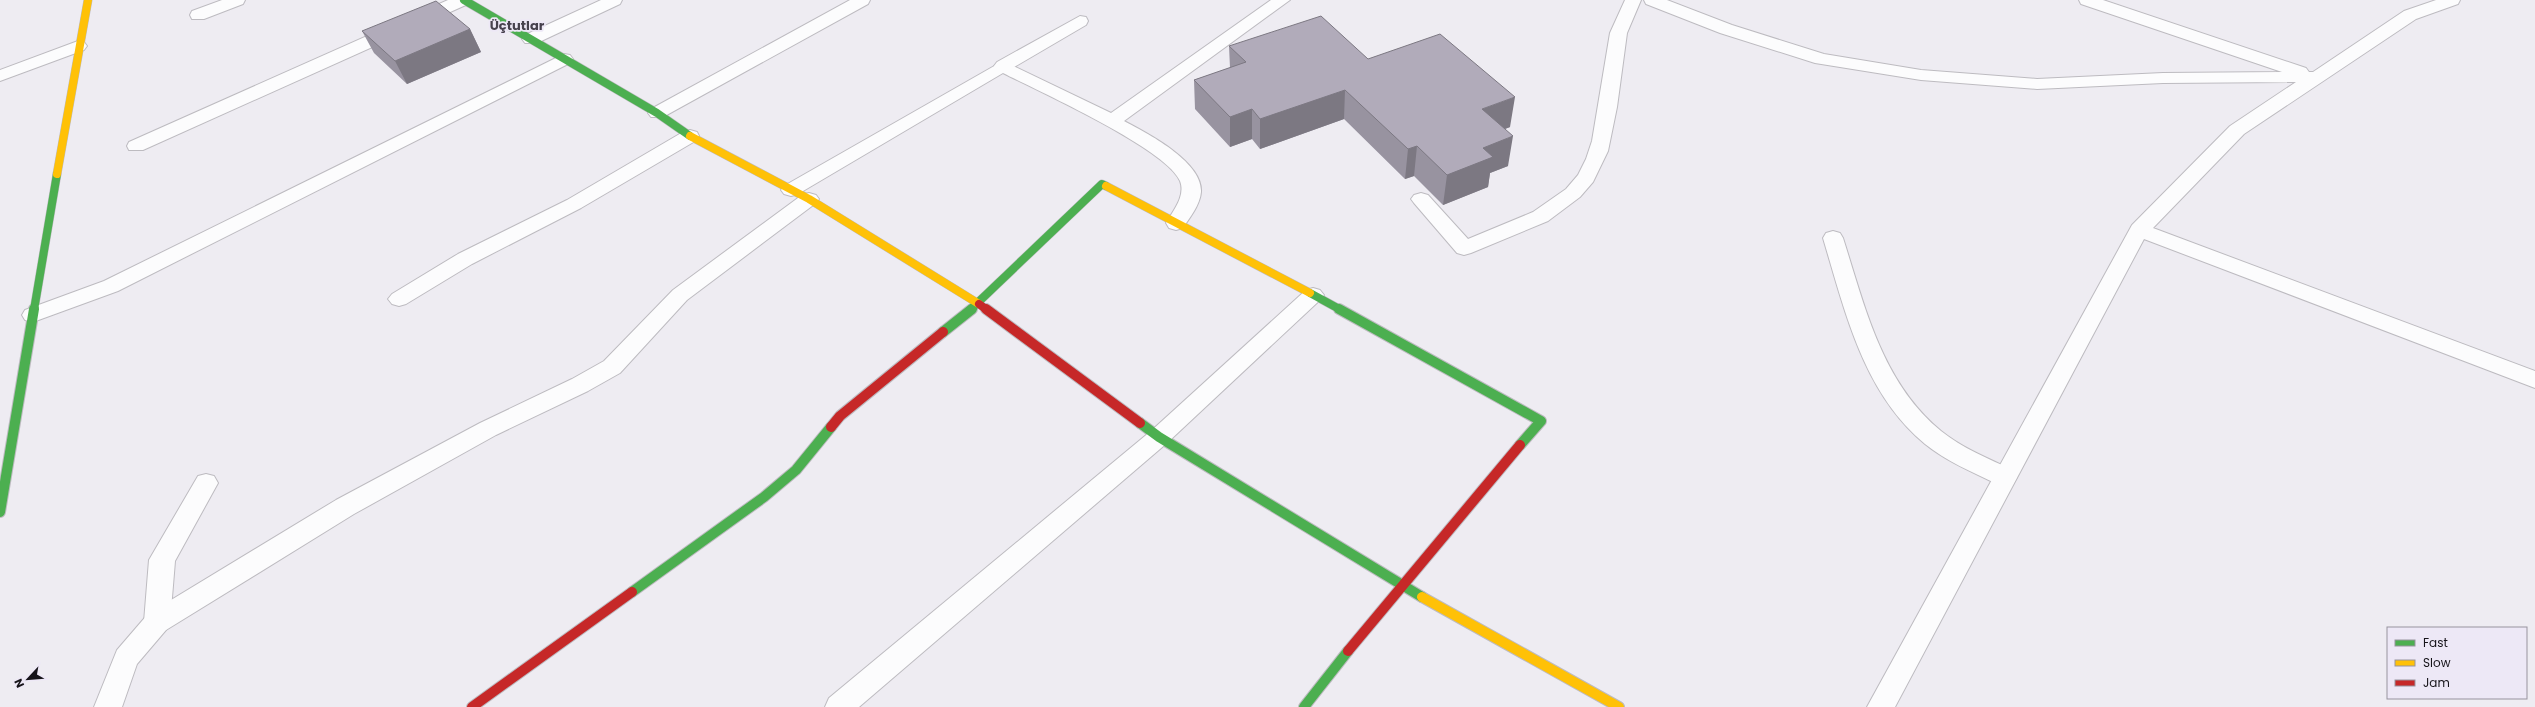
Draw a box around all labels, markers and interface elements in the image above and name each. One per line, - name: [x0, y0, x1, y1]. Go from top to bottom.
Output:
- district label: Üçtutlar: [490, 16, 545, 35]
- legend: [2387, 627, 2527, 699]
- text: Fast: [2423, 634, 2448, 651]
- text: Slow: [2423, 654, 2451, 671]
- north arrow: [8, 659, 48, 699]
- text: Jam: [2423, 674, 2450, 691]
- text: N: [10, 676, 28, 691]

